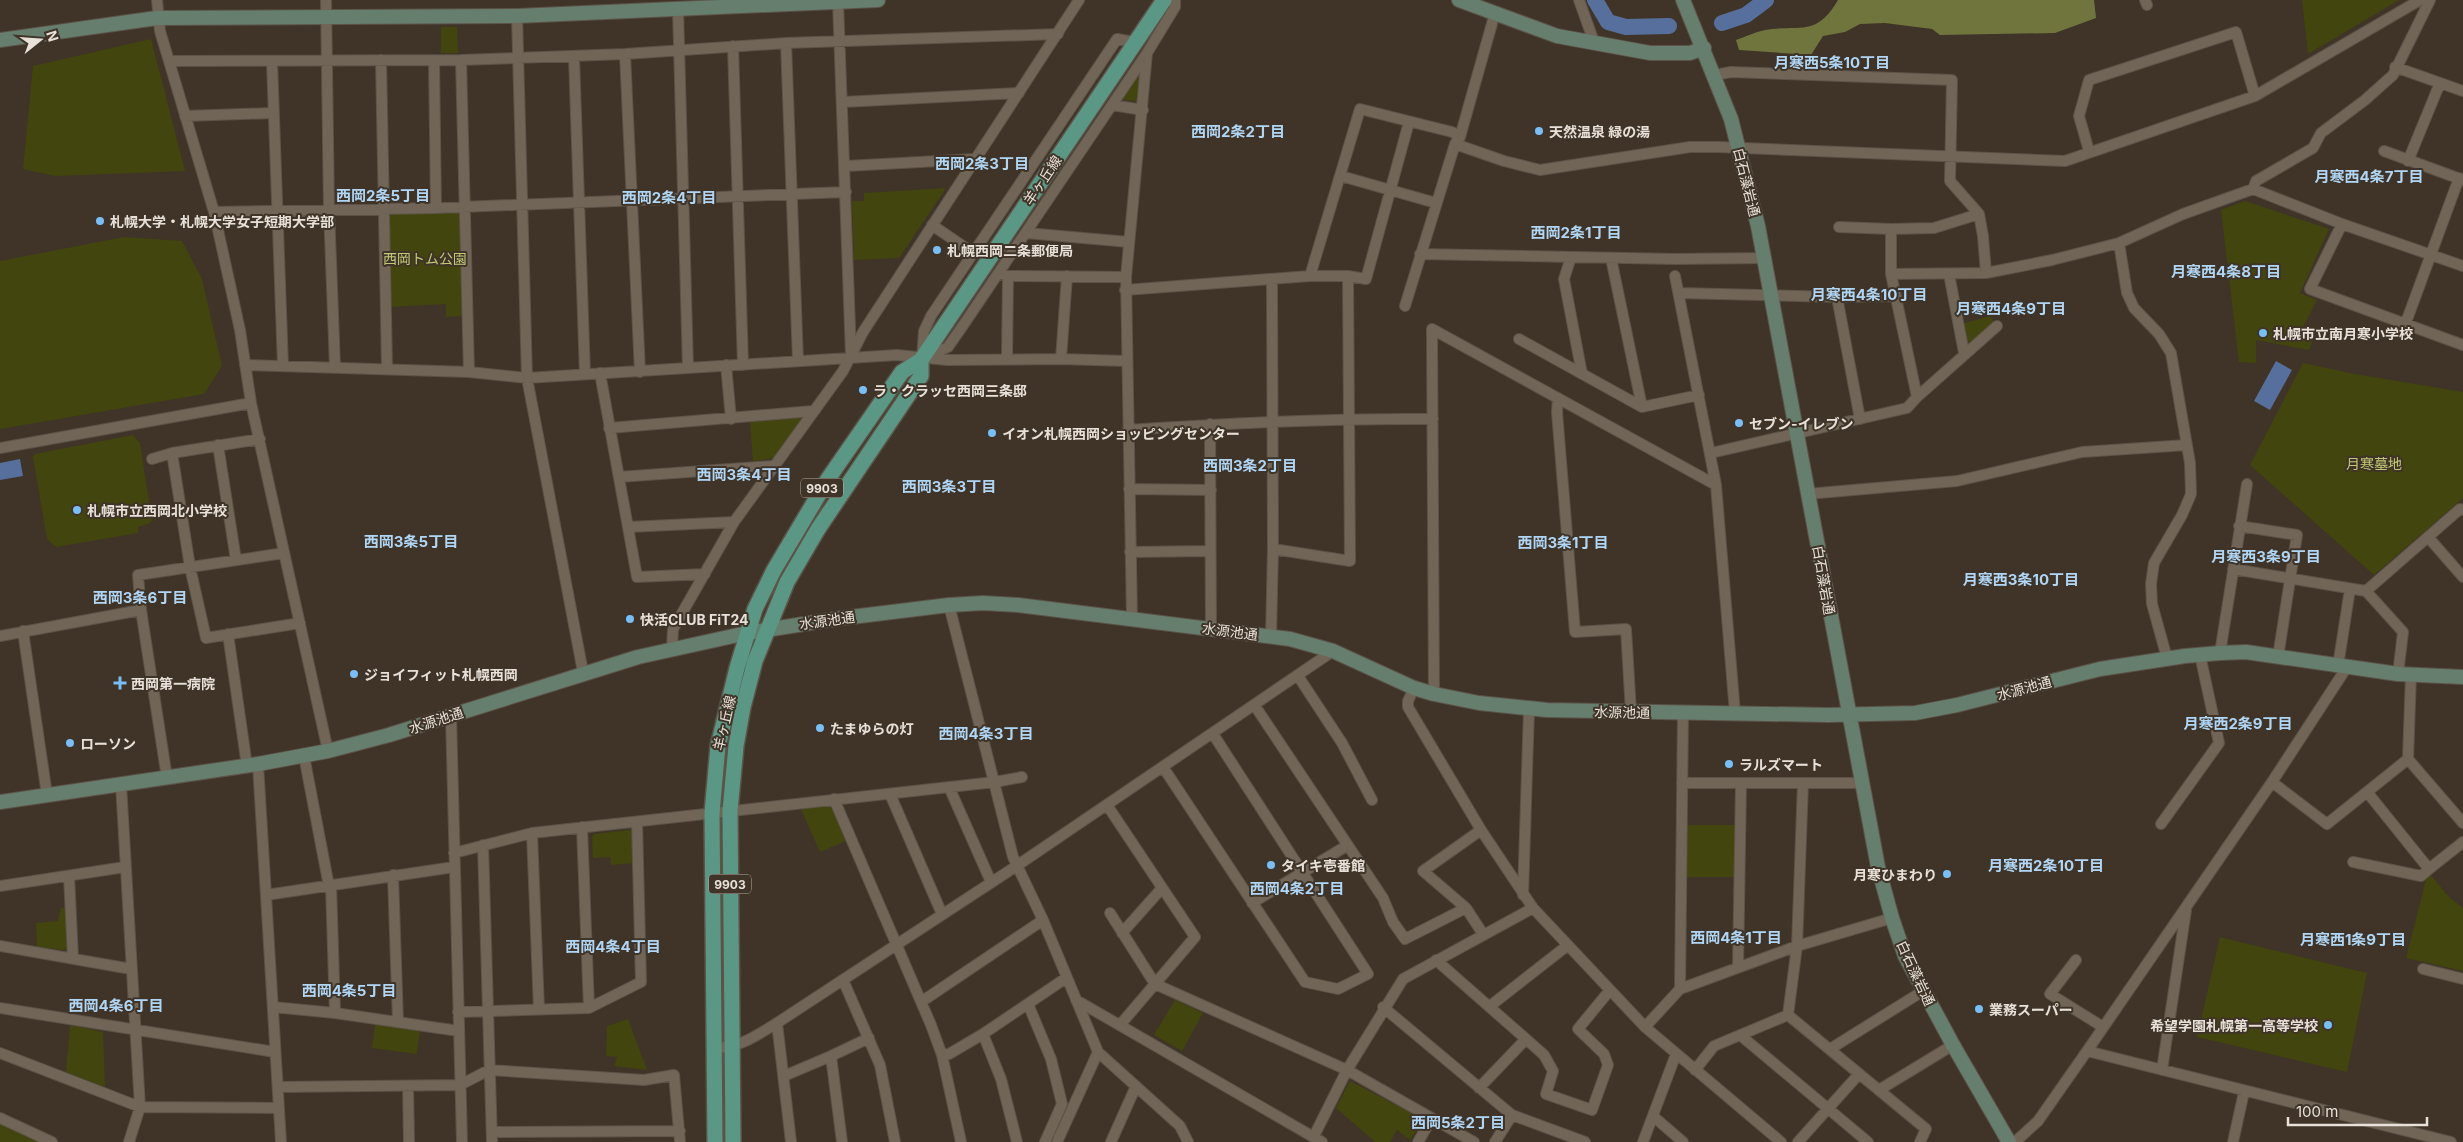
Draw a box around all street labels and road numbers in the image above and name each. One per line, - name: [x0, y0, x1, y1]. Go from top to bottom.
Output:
- street label: 白石藻岩通: [1730, 146, 1764, 218]
- street label: 羊ヶ丘線: [1019, 152, 1065, 208]
- road number: 9903: [801, 478, 843, 498]
- street label: 白石藻岩通: [1810, 544, 1838, 616]
- street label: 水源池通: [798, 608, 856, 632]
- street label: 水源池通: [1201, 619, 1259, 643]
- street label: 水源池通: [1995, 673, 2053, 703]
- street label: 羊ヶ丘線: [709, 694, 739, 752]
- street label: 水源池通: [407, 703, 465, 737]
- street label: 水源池通: [1594, 703, 1650, 721]
- road number: 9903: [709, 874, 751, 894]
- street label: 白石藻岩通: [1894, 938, 1938, 1008]

